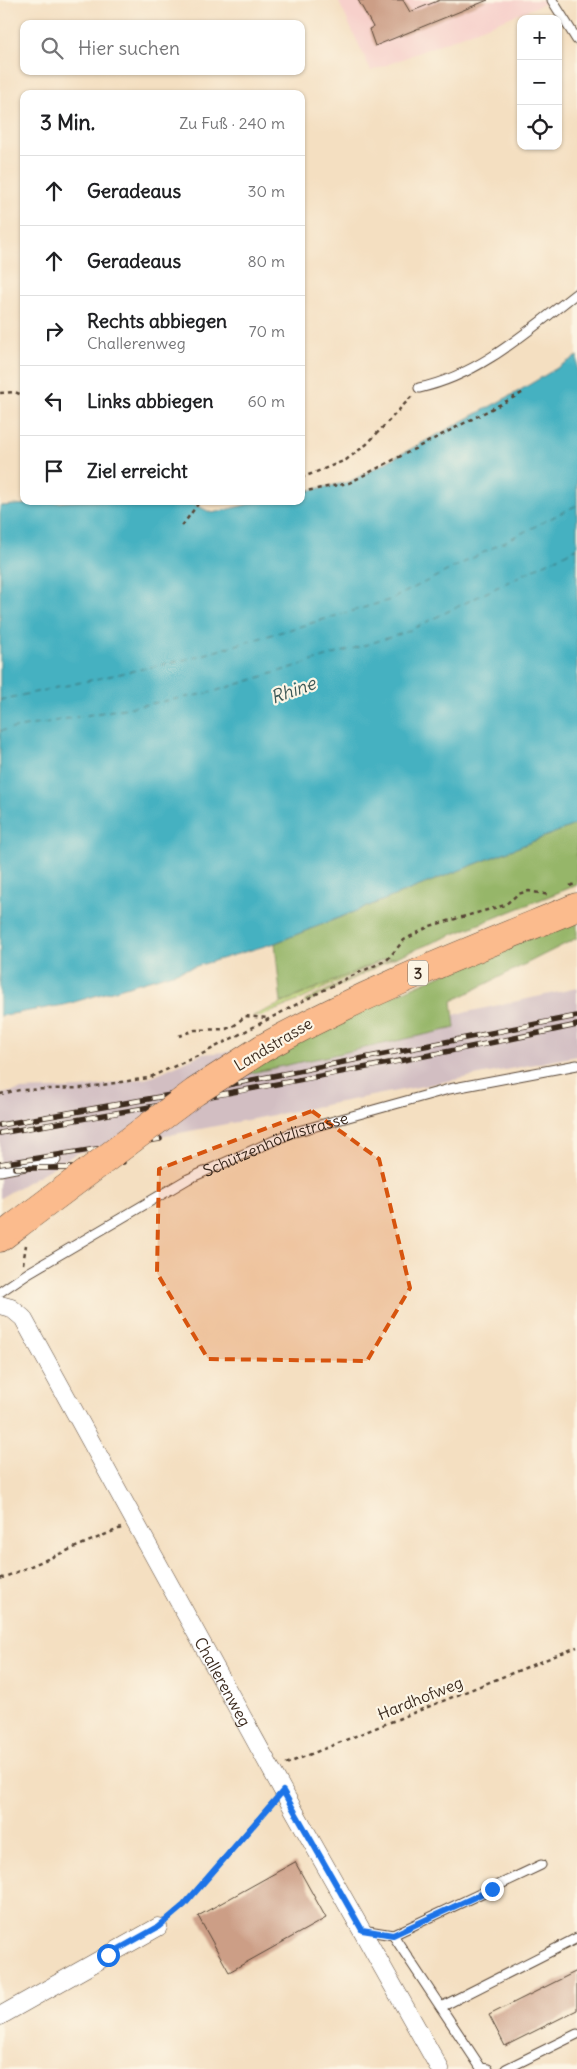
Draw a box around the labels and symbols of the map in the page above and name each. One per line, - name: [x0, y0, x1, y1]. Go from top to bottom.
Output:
- water label: Rhine: [267, 671, 320, 709]
- road number: 3: [408, 960, 428, 986]
- street label: Landstrasse: [230, 1013, 316, 1075]
- street label: Schützenhölzlistrasse: [200, 1108, 350, 1181]
- street label: Challerenweg: [190, 1634, 255, 1730]
- street label: Hardhofweg: [375, 1672, 465, 1724]
- route end: [481, 1878, 504, 1901]
- route start: [97, 1944, 120, 1967]

